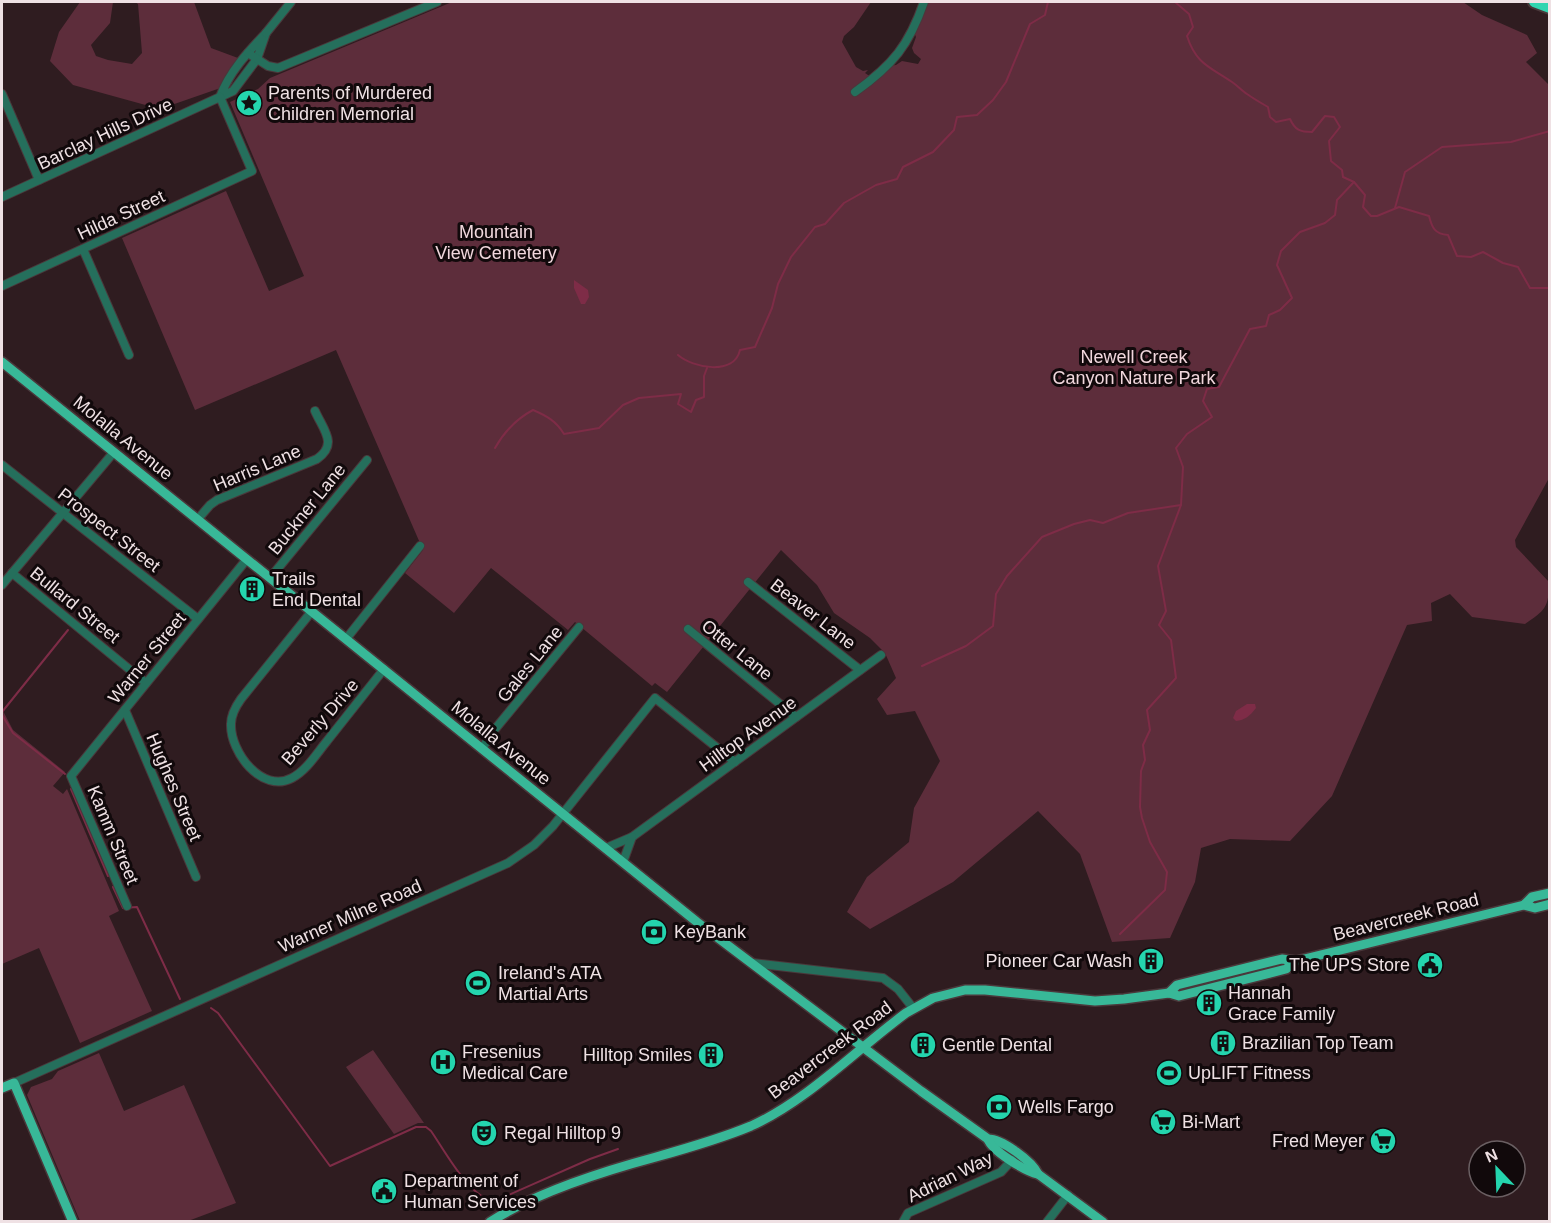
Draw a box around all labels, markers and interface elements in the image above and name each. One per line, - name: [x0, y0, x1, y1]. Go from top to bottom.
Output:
- place label: Parents of Murdered Children Memorial: [268, 83, 432, 124]
- place icon: Parents of Murdered Children Memorial: [234, 88, 264, 118]
- street label: Barclay Hills Drive: [35, 94, 175, 174]
- street label: Hilda Street: [74, 186, 168, 244]
- park label: Mountain View Cemetery: [435, 222, 557, 263]
- park label: Newell Creek Canyon Nature Park: [1052, 347, 1217, 388]
- street label: Molalla Avenue: [69, 392, 177, 484]
- street label: Harris Lane: [210, 441, 304, 495]
- street label: Buckner Lane: [264, 460, 350, 558]
- street label: Prospect Street: [54, 484, 164, 576]
- street label: Bullard Street: [26, 563, 124, 647]
- place label: Trails End Dental: [272, 569, 361, 610]
- building icon: Trails End Dental: [237, 574, 267, 604]
- street label: Beaver Lane: [767, 575, 859, 653]
- street label: Warner Street: [104, 608, 190, 708]
- street label: Otter Lane: [698, 615, 776, 685]
- street label: Gales Lane: [493, 622, 567, 706]
- street label: Beverly Drive: [277, 675, 363, 769]
- street label: Hilltop Avenue: [696, 692, 800, 776]
- street label: Molalla Avenue: [447, 697, 555, 789]
- street label: Hughes Street: [142, 730, 206, 844]
- street label: Kamm Street: [83, 783, 143, 887]
- street label: Warner Milne Road: [275, 875, 425, 957]
- street label: Beavercreek Road: [1331, 889, 1481, 945]
- bank icon: KeyBank: [639, 917, 669, 947]
- place label: KeyBank: [674, 922, 747, 942]
- building icon: Pioneer Car Wash: [1136, 946, 1166, 976]
- public building icon: The UPS Store: [1415, 950, 1445, 980]
- place label: Pioneer Car Wash: [986, 951, 1132, 971]
- place label: The UPS Store: [1289, 955, 1410, 975]
- place label: Ireland's ATA Martial Arts: [498, 963, 602, 1004]
- sports icon: Ireland's ATA Martial Arts: [463, 968, 493, 998]
- place label: Hannah Grace Family: [1228, 983, 1335, 1024]
- building icon: Hannah Grace Family: [1194, 988, 1224, 1018]
- street label: Beavercreek Road: [764, 997, 896, 1103]
- building icon: Brazilian Top Team: [1208, 1028, 1238, 1058]
- building icon: Gentle Dental: [908, 1030, 938, 1060]
- place label: Brazilian Top Team: [1242, 1033, 1393, 1053]
- place label: Gentle Dental: [942, 1035, 1052, 1055]
- building icon: Hilltop Smiles: [696, 1040, 726, 1070]
- place label: Fresenius Medical Care: [462, 1042, 568, 1083]
- place label: Hilltop Smiles: [583, 1045, 692, 1065]
- hospital icon: Fresenius Medical Care: [428, 1047, 458, 1077]
- sports icon: UpLIFT Fitness: [1154, 1058, 1184, 1088]
- place label: UpLIFT Fitness: [1188, 1063, 1311, 1083]
- bank icon: Wells Fargo: [984, 1092, 1014, 1122]
- place label: Wells Fargo: [1018, 1097, 1114, 1117]
- supermarket icon: Bi-Mart: [1148, 1107, 1178, 1137]
- place label: Bi-Mart: [1182, 1112, 1240, 1132]
- theatre icon: Regal Hilltop 9: [469, 1118, 499, 1148]
- place label: Regal Hilltop 9: [504, 1123, 621, 1143]
- supermarket icon: Fred Meyer: [1368, 1126, 1398, 1156]
- place label: Fred Meyer: [1272, 1131, 1364, 1151]
- north arrow: [1467, 1139, 1527, 1199]
- text: N: [1483, 1146, 1500, 1166]
- street label: Adrian Way: [904, 1148, 996, 1206]
- place label: Department of Human Services: [404, 1171, 536, 1212]
- public building icon: Department of Human Services: [369, 1176, 399, 1206]

